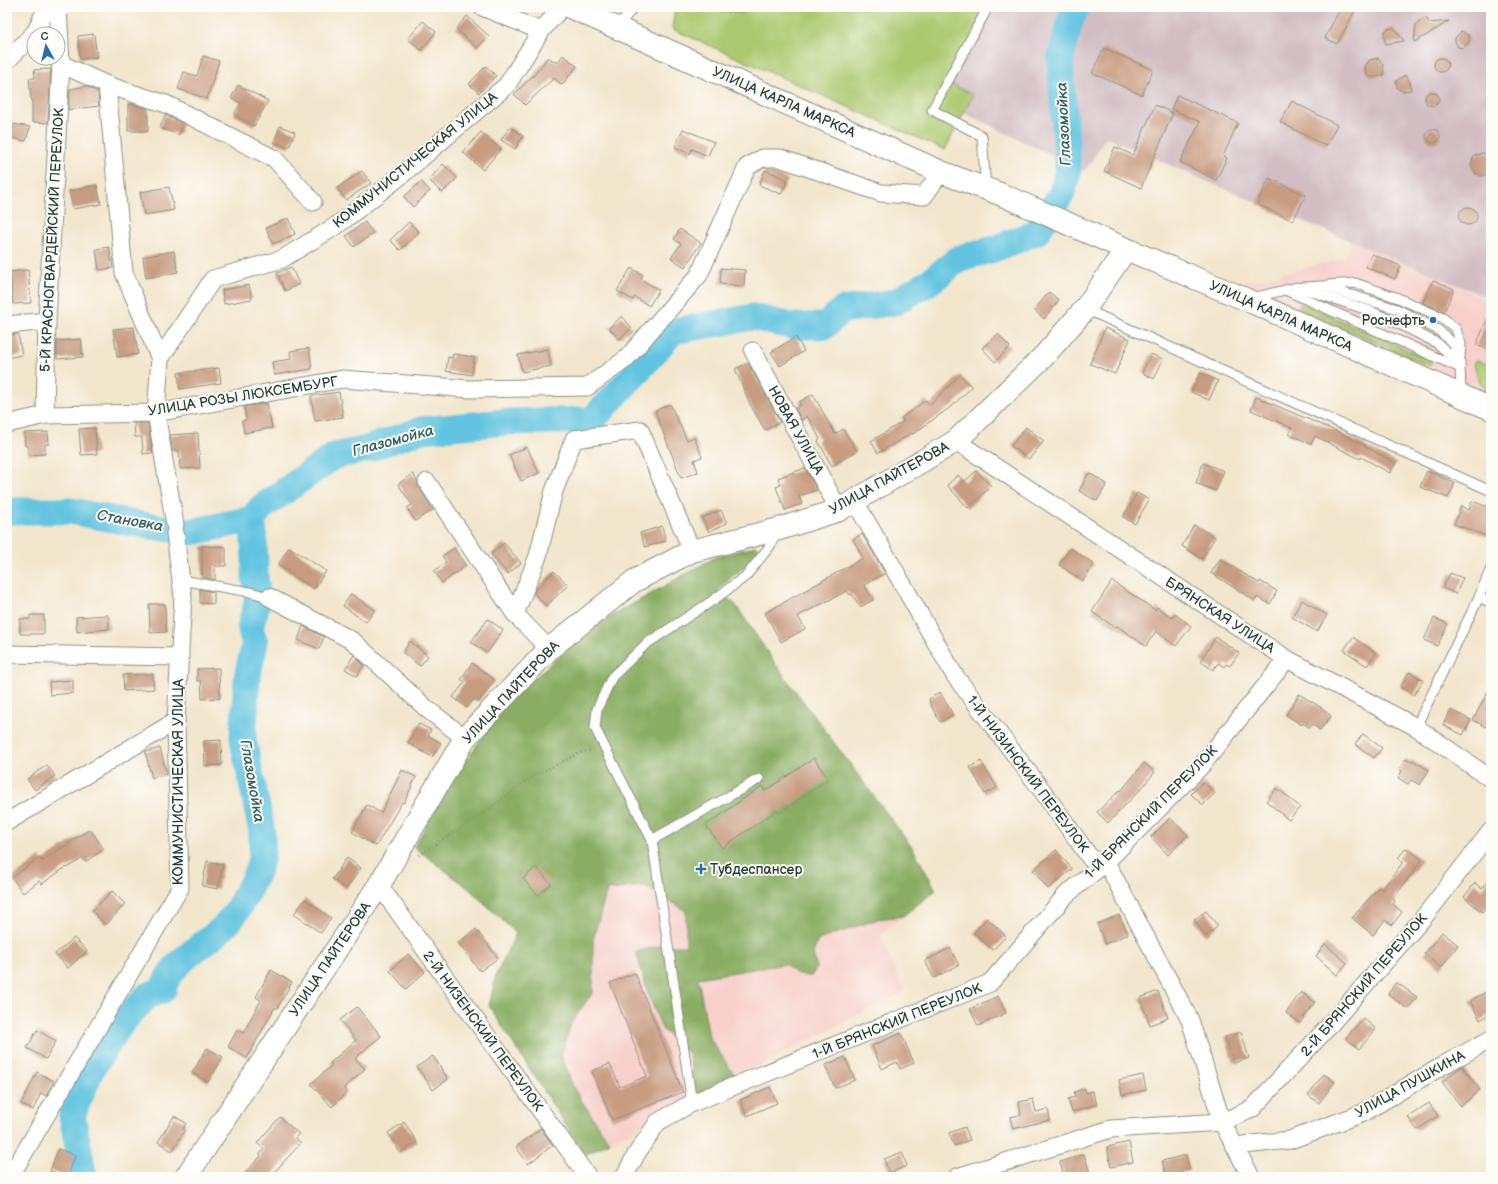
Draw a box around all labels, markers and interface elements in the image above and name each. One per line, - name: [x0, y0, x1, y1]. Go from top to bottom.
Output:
- north arrow: [26, 26, 66, 66]
- text: С: [40, 30, 50, 44]
- street label: УЛИЦА КАРЛА МАРКСА: [710, 63, 859, 141]
- water label: Глазомойка: [1052, 82, 1076, 166]
- street label: КОММУНИСТИЧЕСКАЯ УЛИЦА: [329, 88, 501, 232]
- street label: 5-Й КРАСНОГВАРДЕЙСКИЙ ПЕРЕУЛОК: [37, 107, 67, 372]
- street label: УЛИЦА КАРЛА МАРКСА: [1207, 277, 1356, 355]
- place label: Роснефть: [1361, 312, 1425, 329]
- marker: Роснефть: [1428, 315, 1438, 325]
- street label: УЛИЦА РОЗЫ ЛЮКСЕМБУРГ: [147, 373, 339, 419]
- street label: НОВАЯ УЛИЦА: [765, 383, 828, 478]
- water label: Глазомойка: [350, 421, 436, 461]
- street label: УЛИЦА ПАЙТЕРОВА: [826, 438, 952, 518]
- water label: Становка: [95, 506, 165, 536]
- street label: БРЯНСКАЯ УЛИЦА: [1162, 573, 1278, 657]
- street label: УЛИЦА ПАЙТЕРОВА: [459, 637, 563, 747]
- street label: КОММУНИСТИЧЕСКАЯ УЛИЦА: [170, 678, 187, 885]
- street label: 1-Й НИЗИНСКИЙ ПЕРЕУЛОК: [963, 692, 1093, 857]
- water label: Глазомойка: [235, 738, 269, 824]
- street label: 1-Й БРЯНСКИЙ ПЕРЕУЛОК: [1081, 741, 1222, 882]
- place label: Тубдеспансер: [710, 861, 802, 878]
- marker: Тубдеспансер: [695, 863, 707, 875]
- street label: УЛИЦА ПАЙТЕРОВА: [285, 898, 375, 1019]
- street label: 2-Й БРЯНСКИЙ ПЕРЕУЛОК: [1297, 909, 1431, 1060]
- street label: 2-Й НИЗЕНСКИЙ ПЕРЕУЛОК: [419, 948, 547, 1115]
- street label: 1-Й БРЯНСКИЙ ПЕРЕУЛОК: [810, 979, 985, 1063]
- street label: УЛИЦА ПУШКИНА: [1352, 1047, 1468, 1121]

